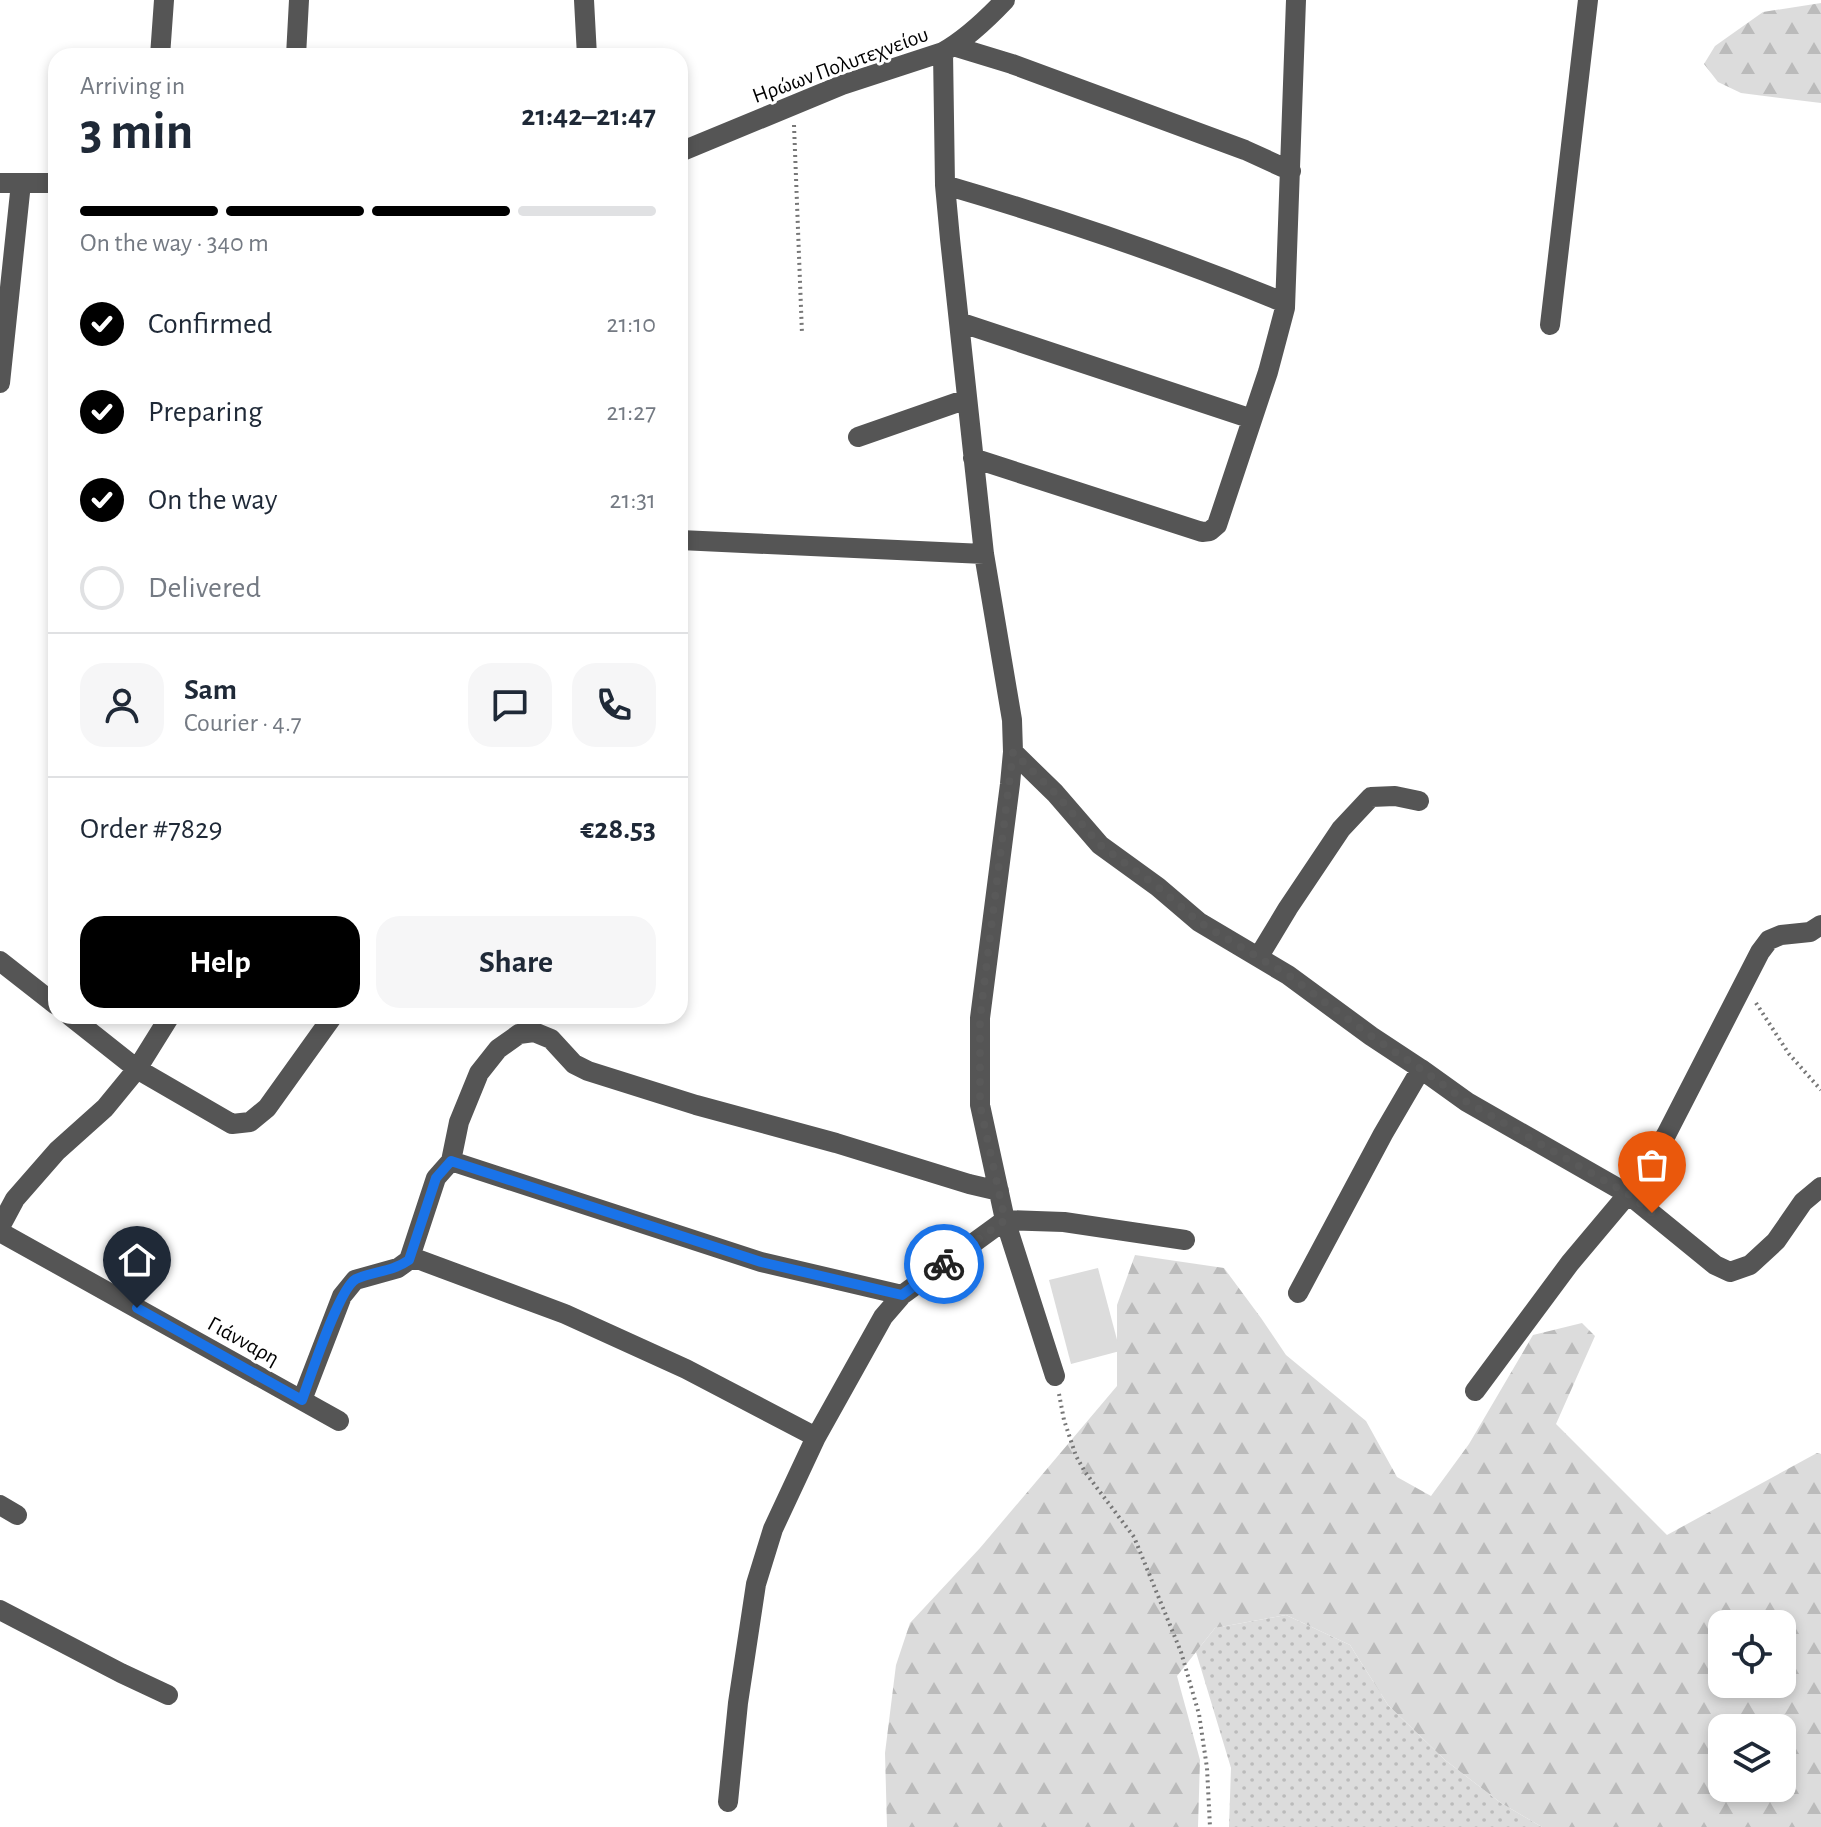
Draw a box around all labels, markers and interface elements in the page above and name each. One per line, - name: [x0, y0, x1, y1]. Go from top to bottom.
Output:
- street label: Ηρώων Πολυτεχνείου: [749, 23, 931, 107]
- text: Arriving in: [80, 73, 185, 99]
- text: 21:42–21:47: [521, 101, 656, 131]
- text: 3 min: [80, 106, 193, 158]
- text: On the way · 340 m: [80, 230, 269, 256]
- icon: check: [80, 302, 124, 346]
- text: Confirmed: [148, 309, 272, 339]
- text: 21:10: [607, 311, 656, 337]
- icon: check: [80, 390, 124, 434]
- text: Preparing: [148, 397, 263, 427]
- text: 21:27: [607, 399, 656, 425]
- icon: check: [80, 478, 124, 522]
- text: On the way: [148, 485, 277, 515]
- text: 21:31: [610, 487, 656, 513]
- text: Delivered: [148, 573, 261, 603]
- button: person: [80, 663, 164, 747]
- button: chat: [468, 663, 552, 747]
- button: phone: [572, 663, 656, 747]
- text: Sam: [184, 675, 237, 705]
- text: Courier · 4.7: [184, 710, 302, 736]
- text: Order #7829: [80, 814, 223, 844]
- text: €28.53: [580, 814, 656, 844]
- button: Help: [80, 916, 360, 1008]
- button: Share: [376, 916, 656, 1008]
- pin: [1618, 1131, 1686, 1213]
- icon: bag: [1630, 1143, 1674, 1187]
- courier: [904, 1224, 984, 1304]
- pin: [103, 1226, 171, 1308]
- icon: home: [115, 1238, 159, 1282]
- icon: bike: [922, 1242, 966, 1286]
- street label: Γιάνναρη: [204, 1312, 283, 1369]
- map controls: [1708, 1610, 1796, 1802]
- button: locate: [1708, 1610, 1796, 1698]
- button: layers: [1708, 1714, 1796, 1802]

